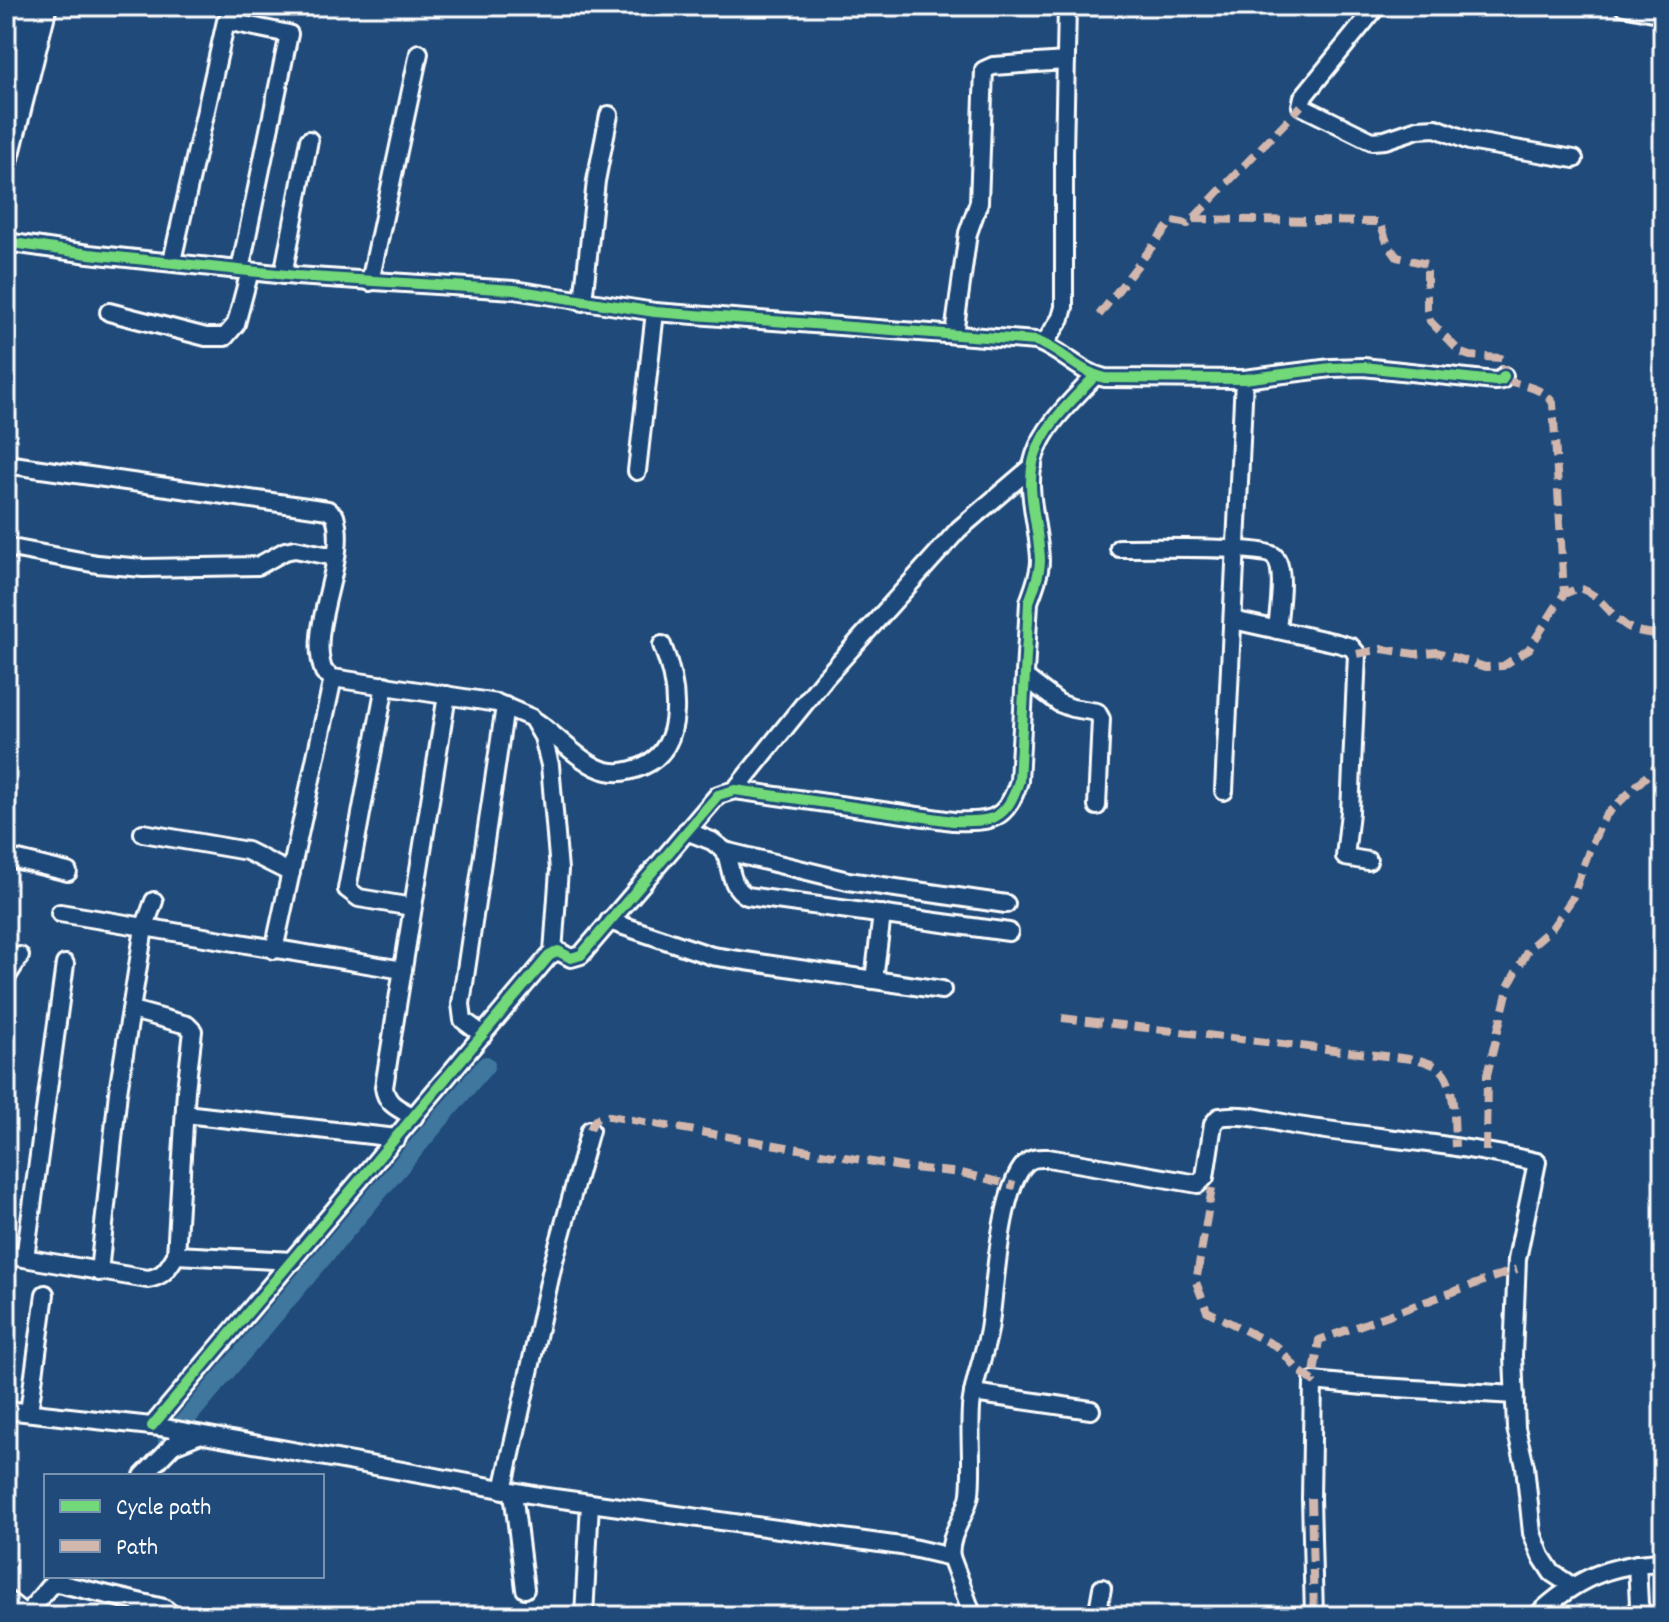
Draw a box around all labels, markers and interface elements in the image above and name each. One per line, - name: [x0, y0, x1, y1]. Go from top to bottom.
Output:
- legend: [44, 1474, 324, 1578]
- text: Cycle path: [116, 1492, 211, 1526]
- text: Path: [116, 1532, 158, 1566]

